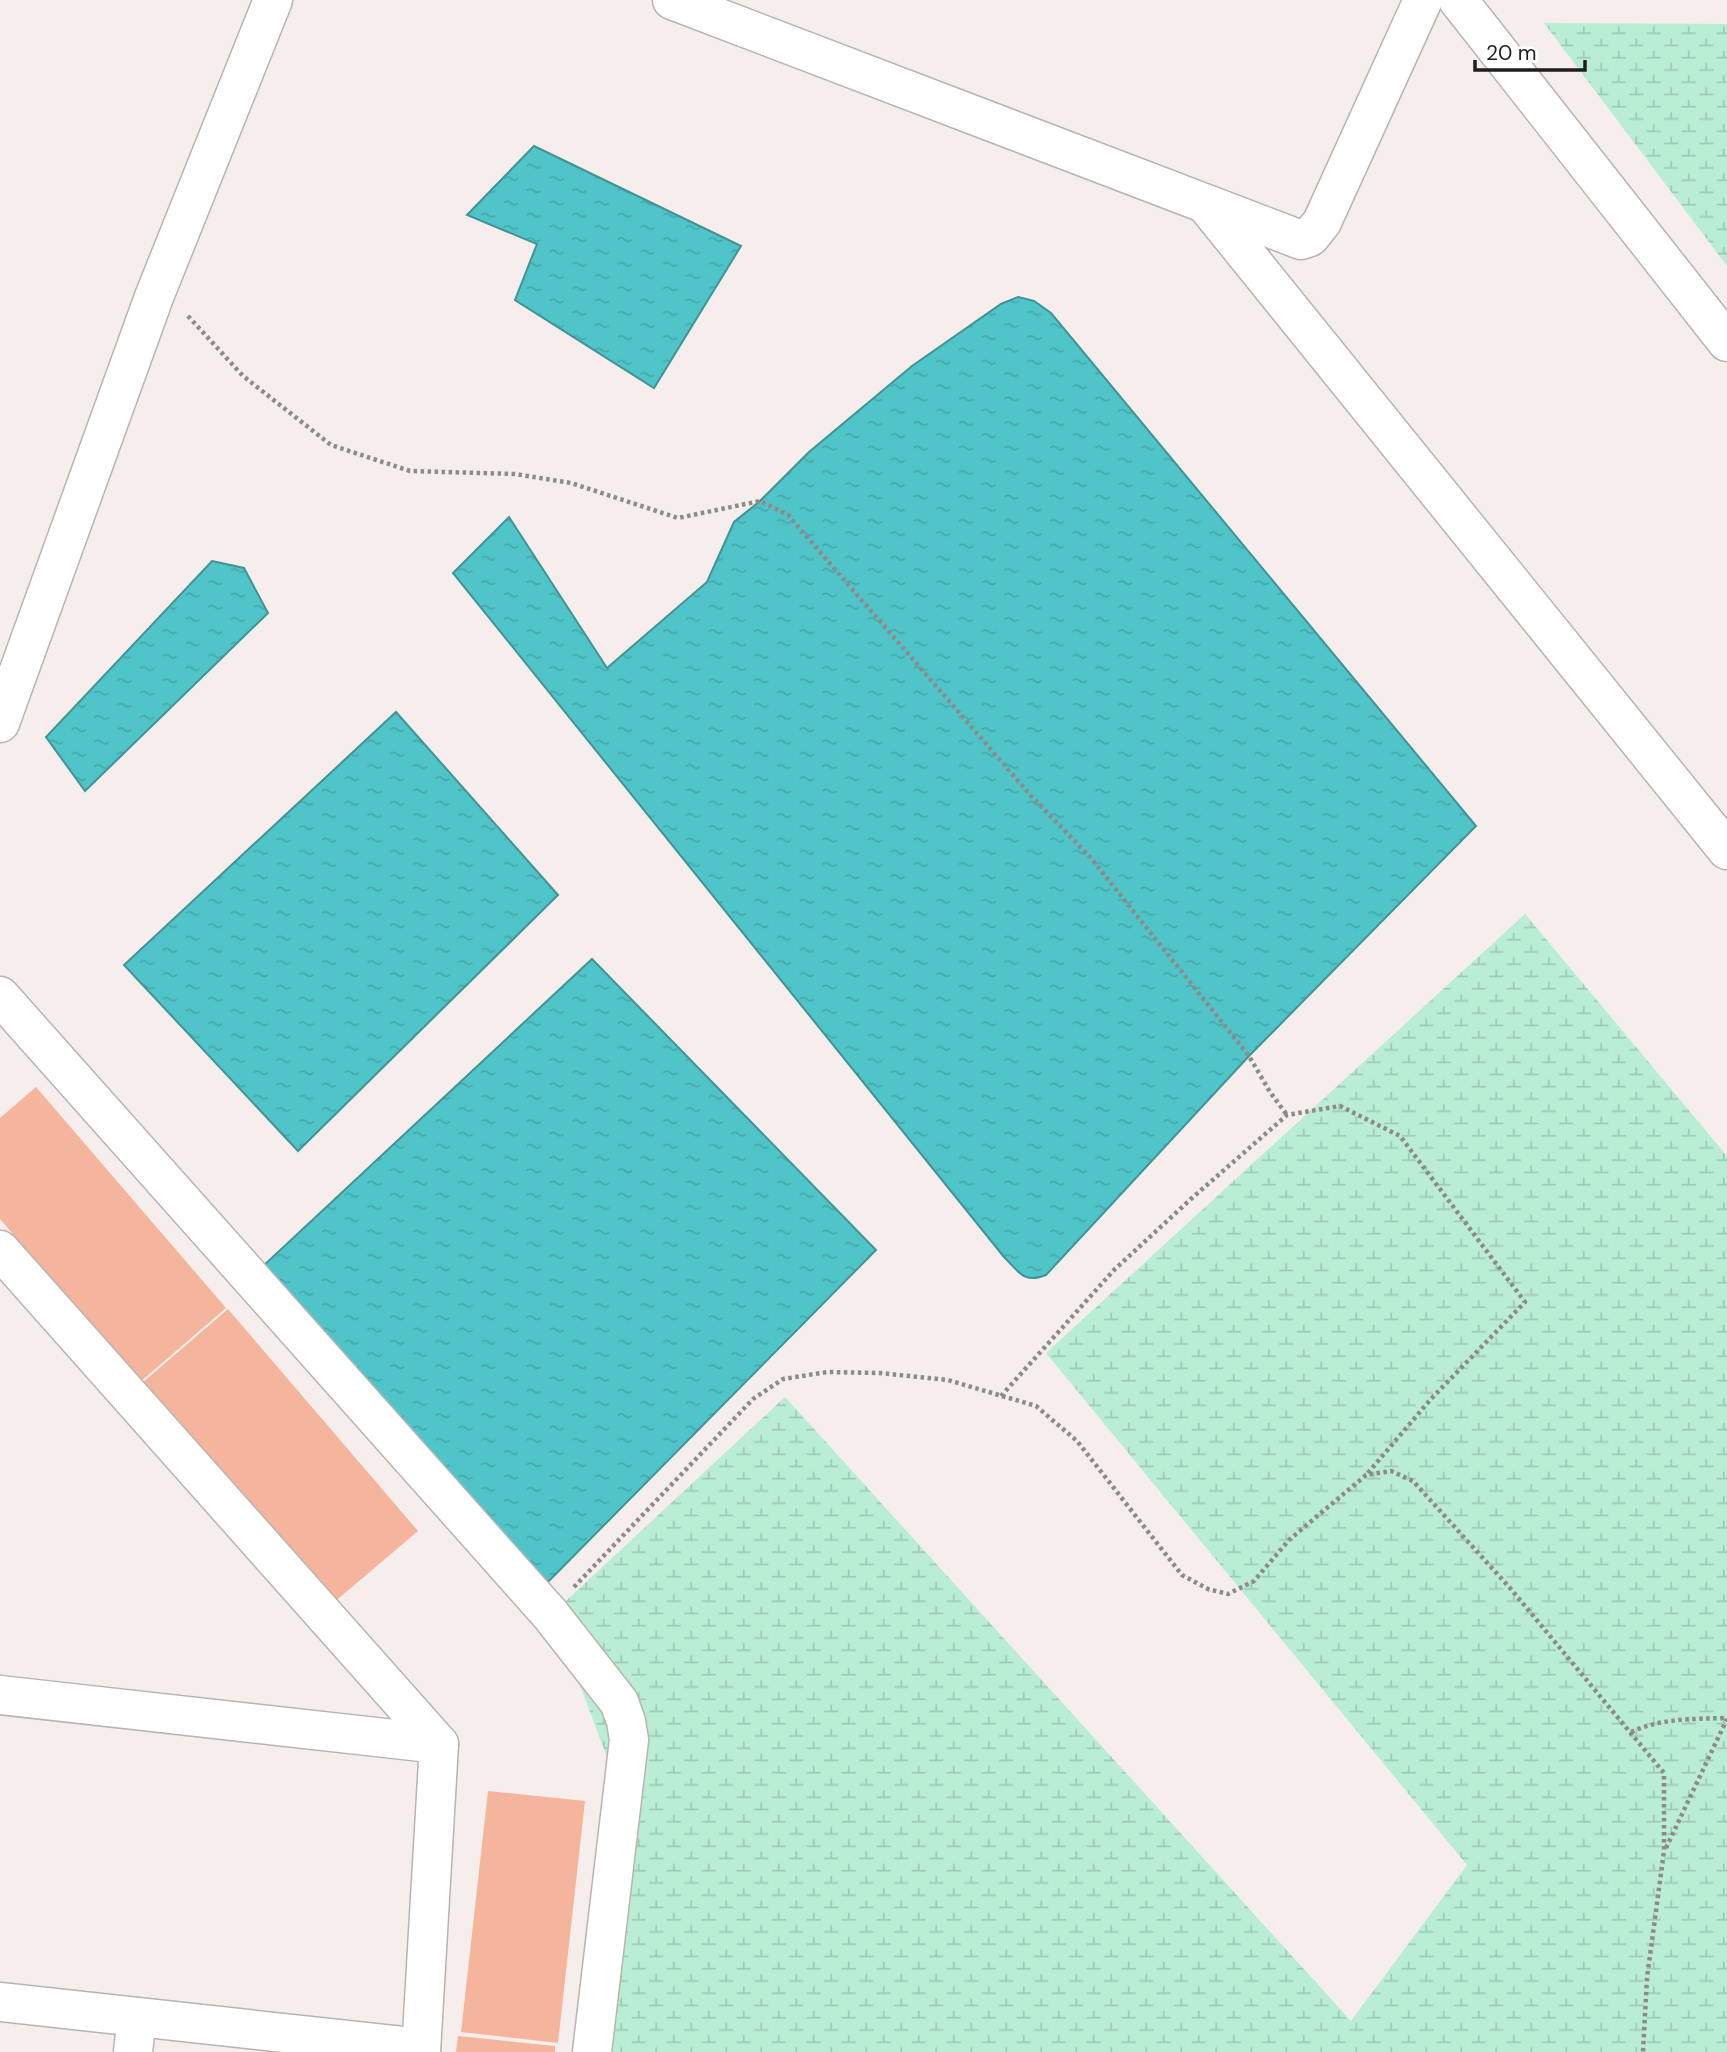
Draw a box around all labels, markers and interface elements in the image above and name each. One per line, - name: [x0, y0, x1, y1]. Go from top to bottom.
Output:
- scale bar: [1475, 28, 1585, 72]
- text: 20 m: [1486, 39, 1537, 67]

